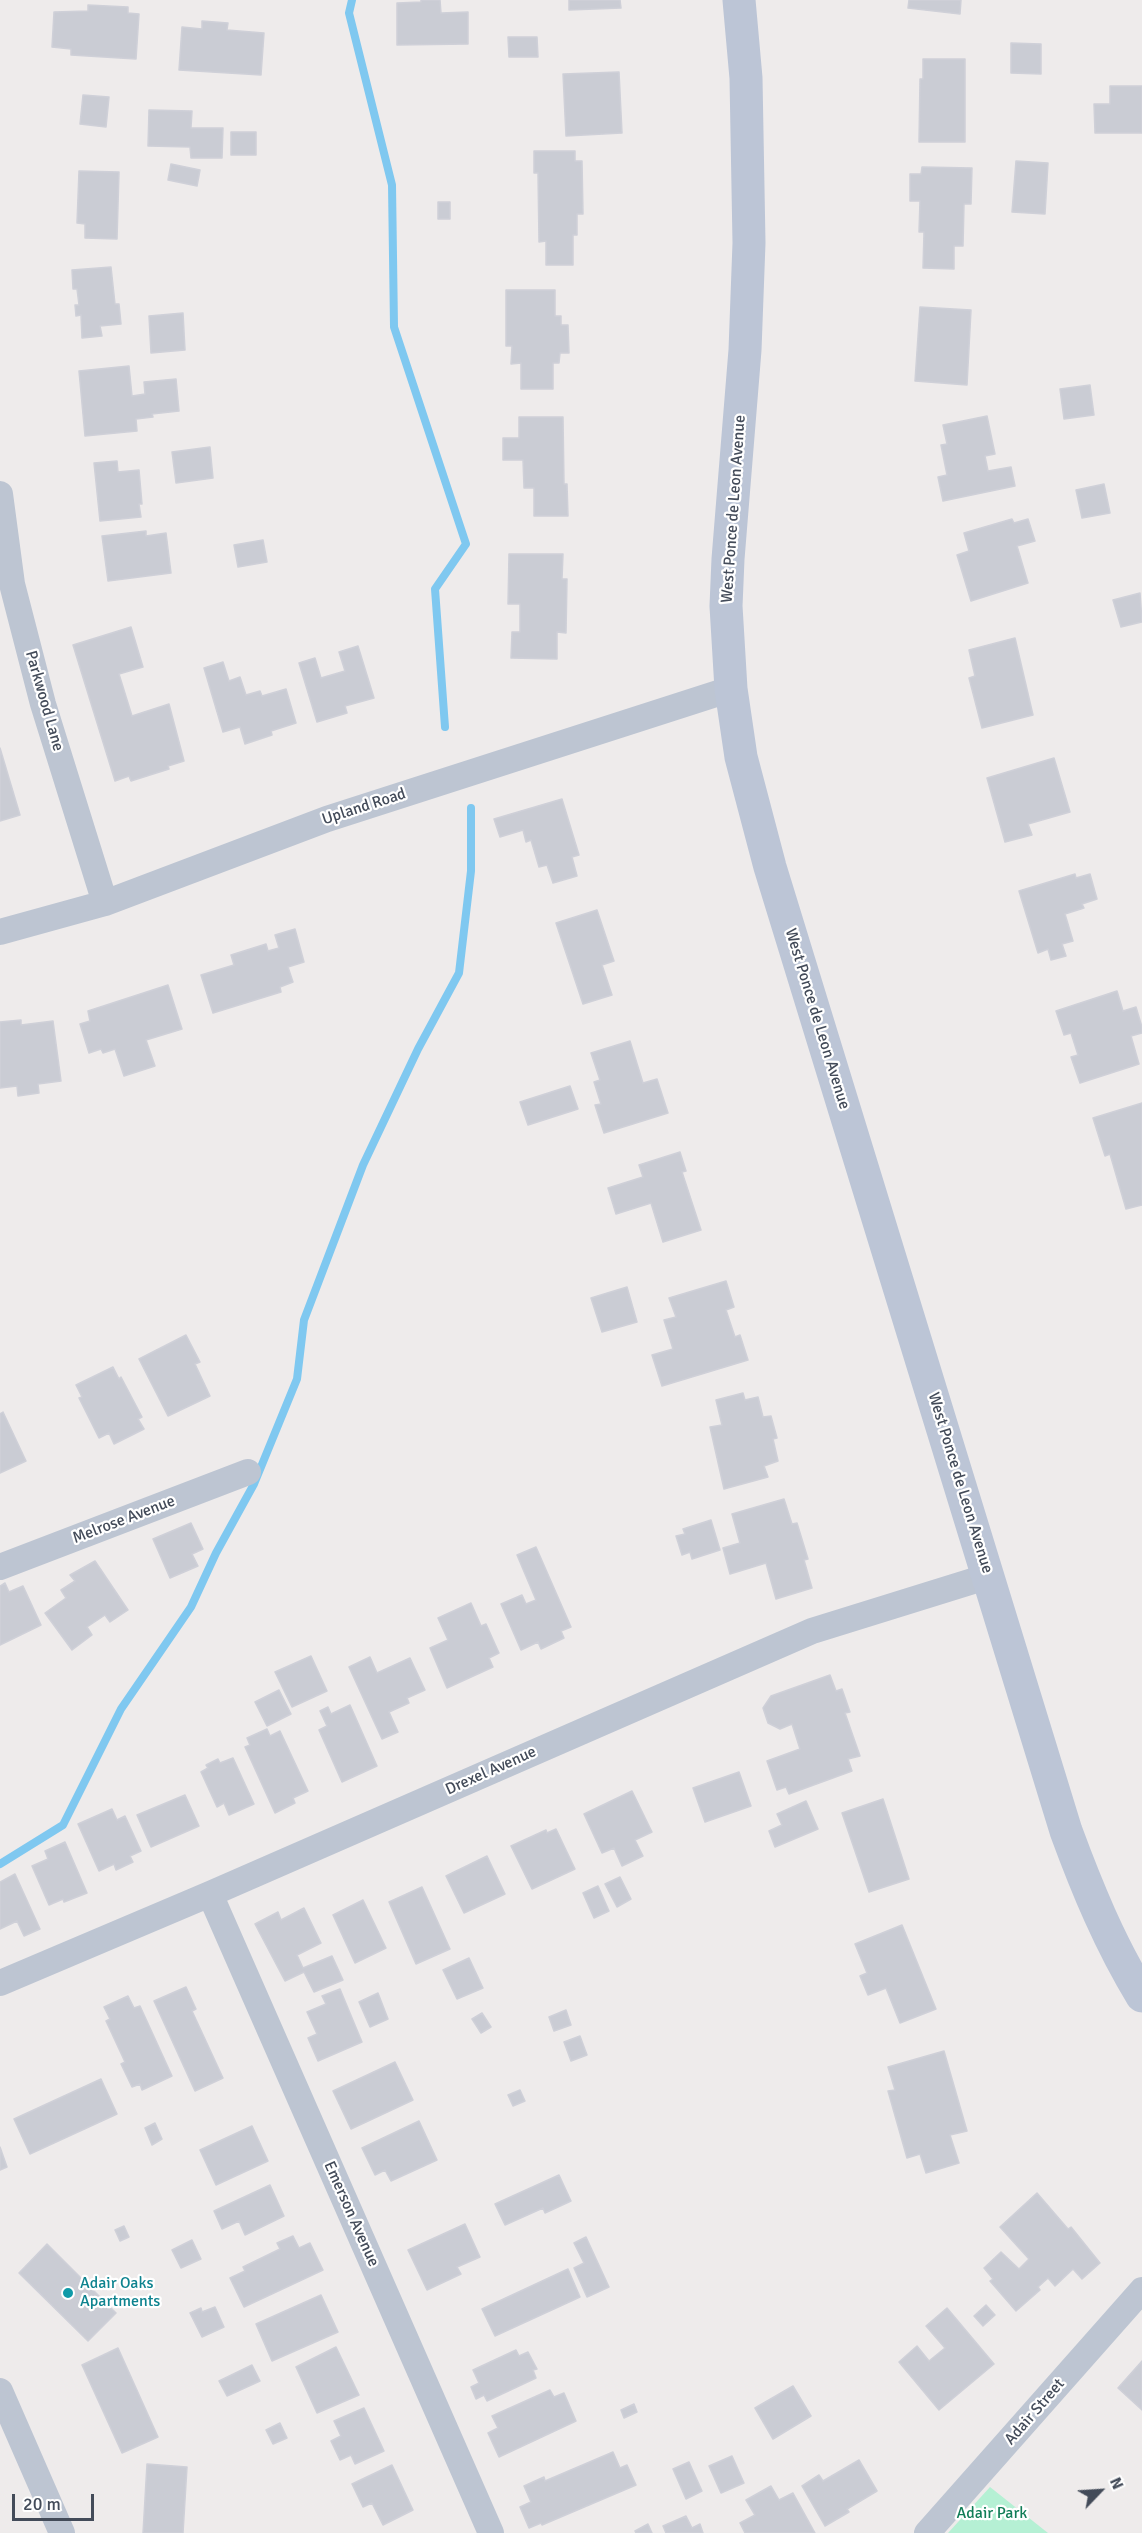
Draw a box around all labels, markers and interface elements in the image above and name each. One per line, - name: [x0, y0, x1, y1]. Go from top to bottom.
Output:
- street label: West Ponce de Leon Avenue: [718, 414, 750, 604]
- street label: Parkwood Lane: [20, 648, 68, 754]
- street label: Upland Road: [320, 784, 408, 830]
- street label: West Ponce de Leon Avenue: [780, 926, 854, 1112]
- street label: West Ponce de Leon Avenue: [923, 1390, 997, 1576]
- street label: Melrose Avenue: [70, 1492, 178, 1548]
- street label: Drexel Avenue: [443, 1742, 539, 1800]
- street label: Emerson Avenue: [319, 2158, 383, 2270]
- place label: Adair Oaks Apartments: [80, 2274, 160, 2312]
- marker: Adair Oaks Apartments: [61, 2286, 75, 2300]
- street label: Adair Street: [1001, 2375, 1069, 2449]
- north arrow: [1070, 2461, 1130, 2521]
- text: N: [1105, 2474, 1128, 2493]
- scale bar: [15, 2482, 98, 2520]
- text: 20 m: [23, 2493, 61, 2515]
- park label: Adair Park: [957, 2504, 1027, 2524]

